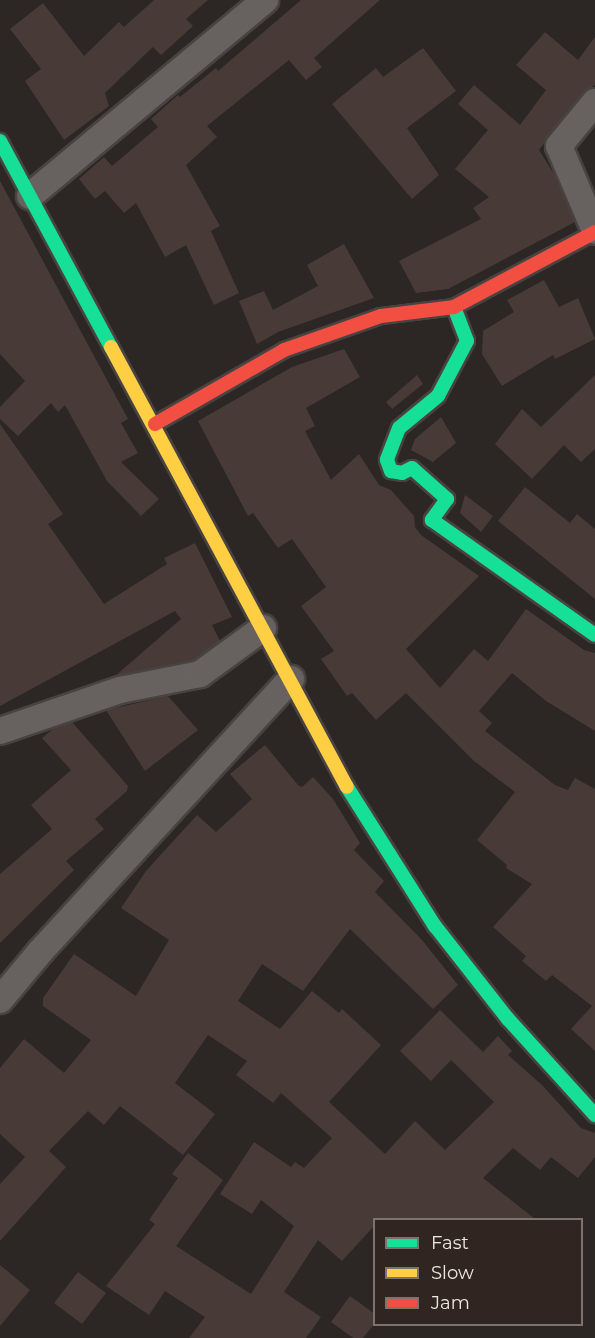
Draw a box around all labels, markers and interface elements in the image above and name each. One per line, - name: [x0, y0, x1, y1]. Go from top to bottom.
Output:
- legend: [373, 1218, 583, 1326]
- text: Fast: [431, 1232, 469, 1254]
- text: Slow: [431, 1262, 474, 1284]
- text: Jam: [431, 1292, 470, 1314]

